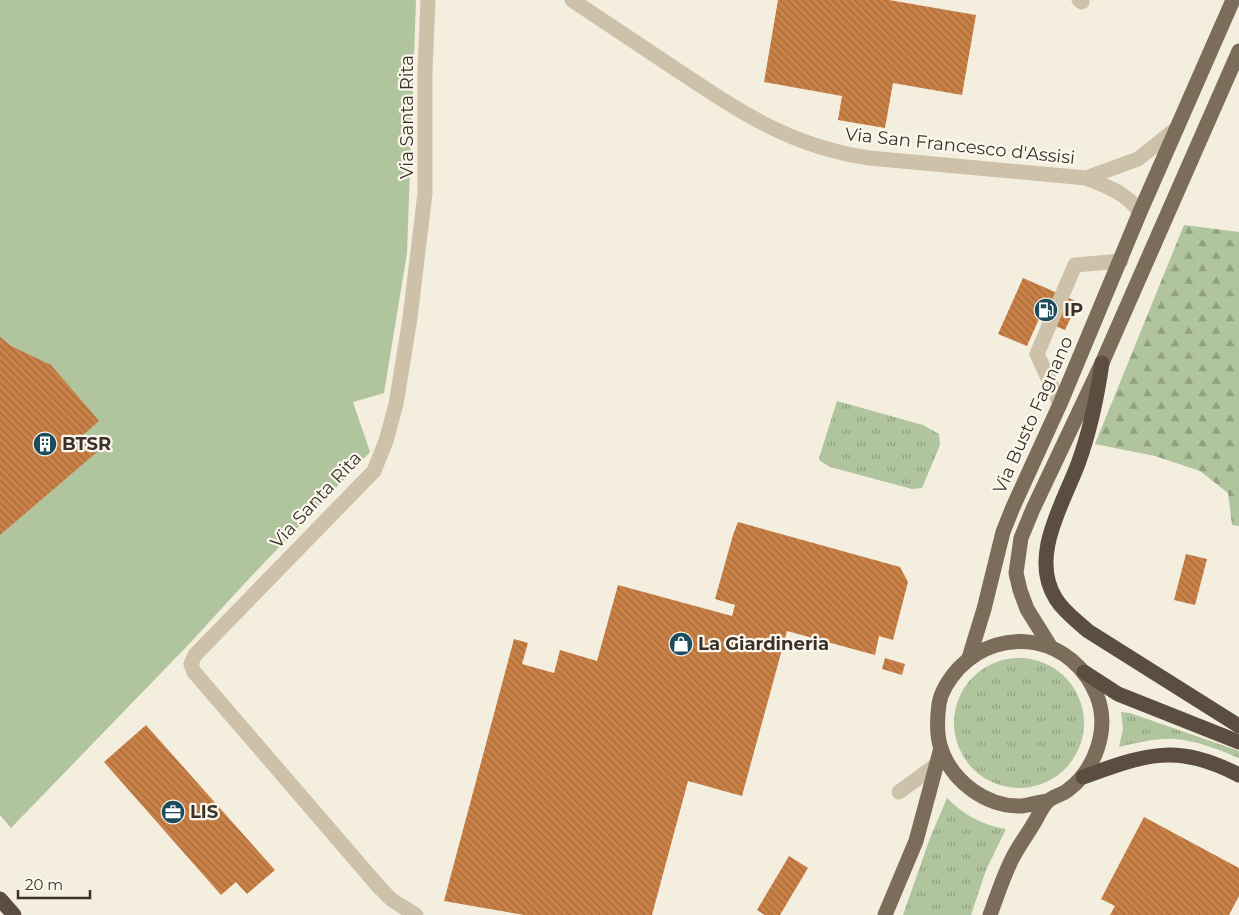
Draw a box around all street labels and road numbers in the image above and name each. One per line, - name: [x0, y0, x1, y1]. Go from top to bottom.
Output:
- street label: Via Santa Rita: [396, 55, 418, 179]
- street label: Via San Francesco d'Assisi: [844, 123, 1076, 169]
- street label: Via Busto Fagnano: [988, 333, 1078, 497]
- street label: Via Santa Rita: [266, 447, 366, 553]

